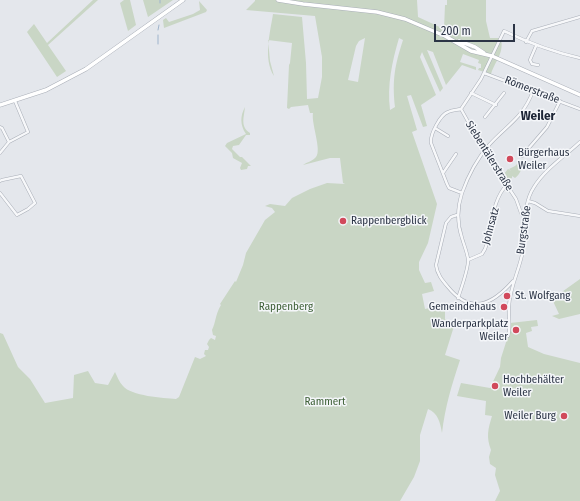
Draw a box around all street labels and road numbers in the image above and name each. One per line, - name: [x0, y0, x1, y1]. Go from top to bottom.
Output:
- street label: Römerstraße: [503, 74, 561, 106]
- street label: Siebentälerstraße: [462, 119, 516, 193]
- street label: Burgstraße: [514, 205, 534, 255]
- street label: Johnsatz: [480, 206, 502, 246]

